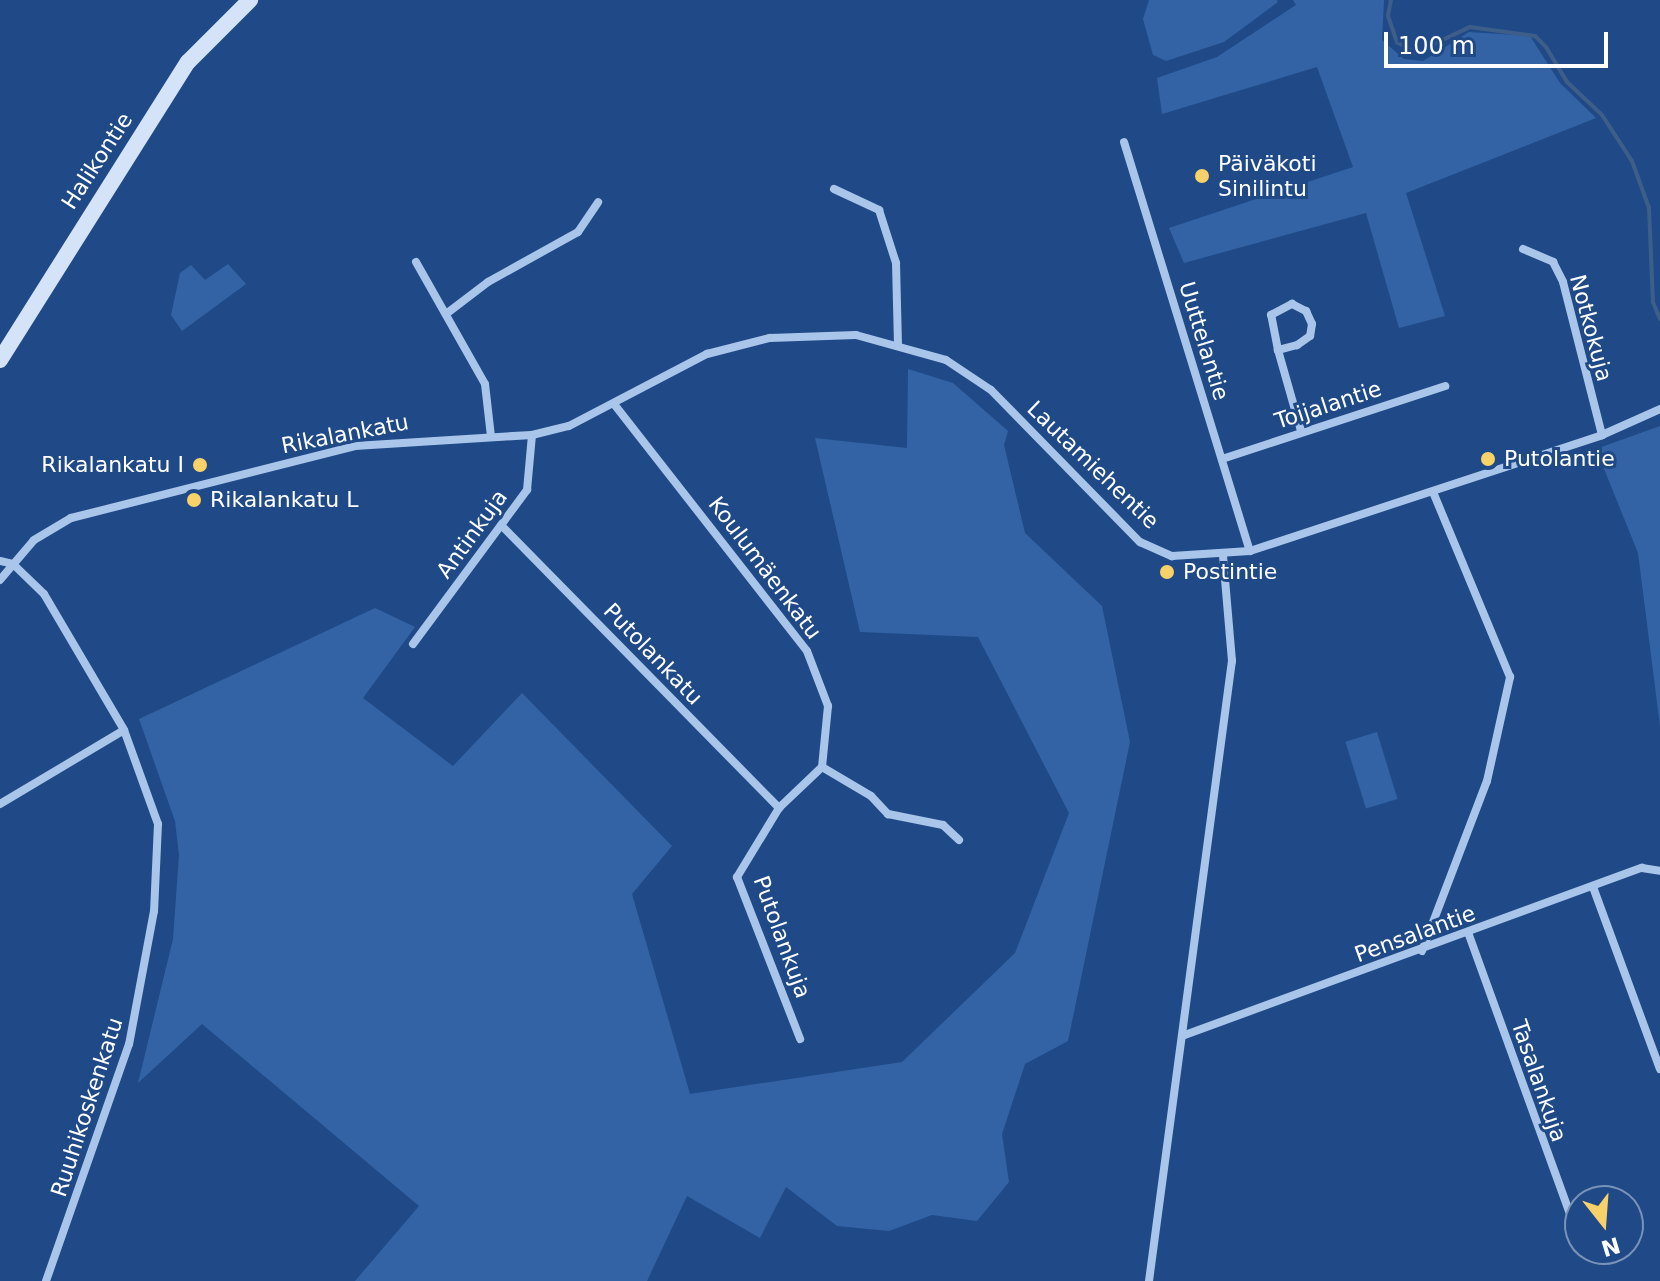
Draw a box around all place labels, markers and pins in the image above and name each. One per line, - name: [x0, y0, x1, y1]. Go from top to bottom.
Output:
- place label: Päiväkoti Sinilintu: [1218, 150, 1317, 202]
- marker: Päiväkoti Sinilintu: [1193, 167, 1211, 185]
- place label: Putolantie: [1504, 446, 1615, 472]
- marker: Putolantie: [1479, 450, 1497, 468]
- place label: Rikalankatu I: [41, 452, 184, 478]
- marker: Rikalankatu I: [191, 456, 209, 474]
- place label: Rikalankatu L: [210, 487, 358, 513]
- marker: Rikalankatu L: [185, 491, 203, 509]
- place label: Postintie: [1183, 559, 1277, 585]
- marker: Postintie: [1158, 563, 1176, 581]

